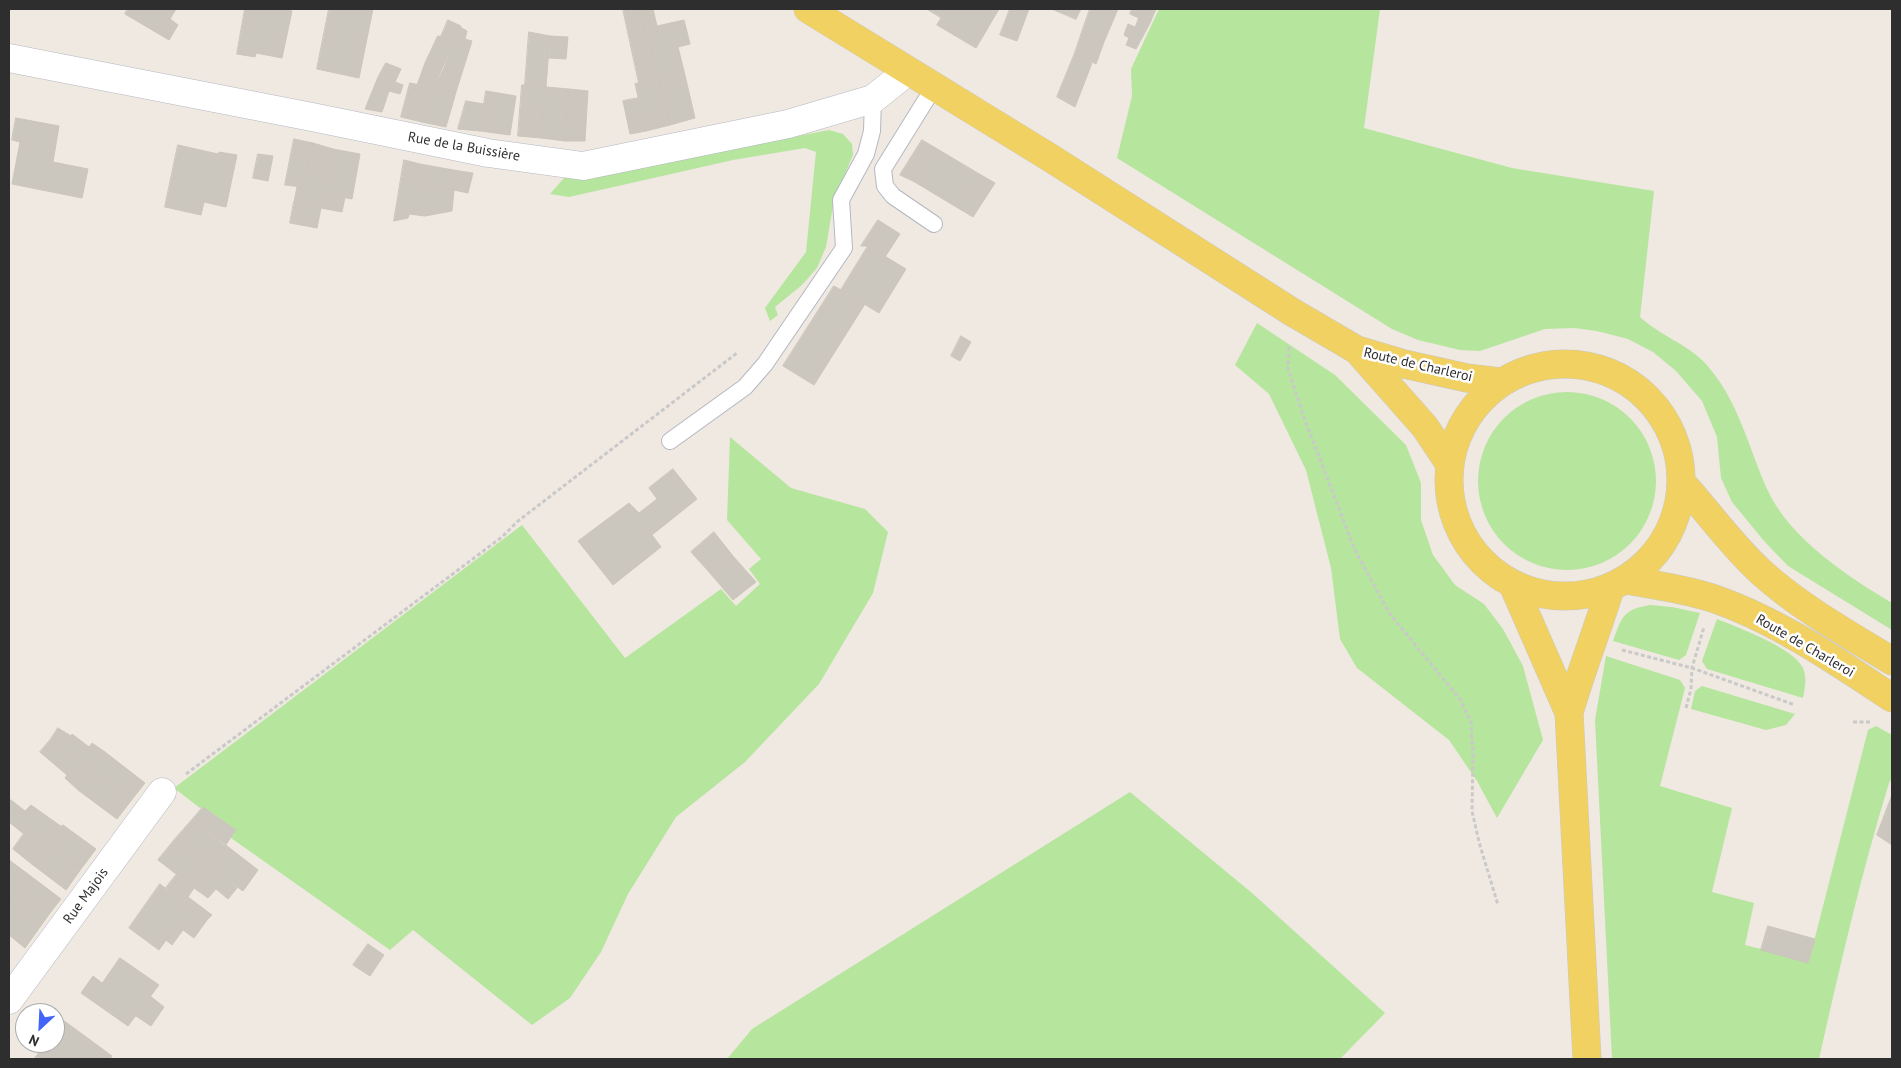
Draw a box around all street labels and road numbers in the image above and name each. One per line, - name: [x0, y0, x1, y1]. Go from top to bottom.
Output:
- street label: Rue de la Buissière: [407, 129, 521, 165]
- street label: Route de Charleroi: [1362, 344, 1474, 386]
- street label: Route de Charleroi: [1753, 611, 1857, 681]
- street label: Rue Majois: [60, 865, 112, 927]

